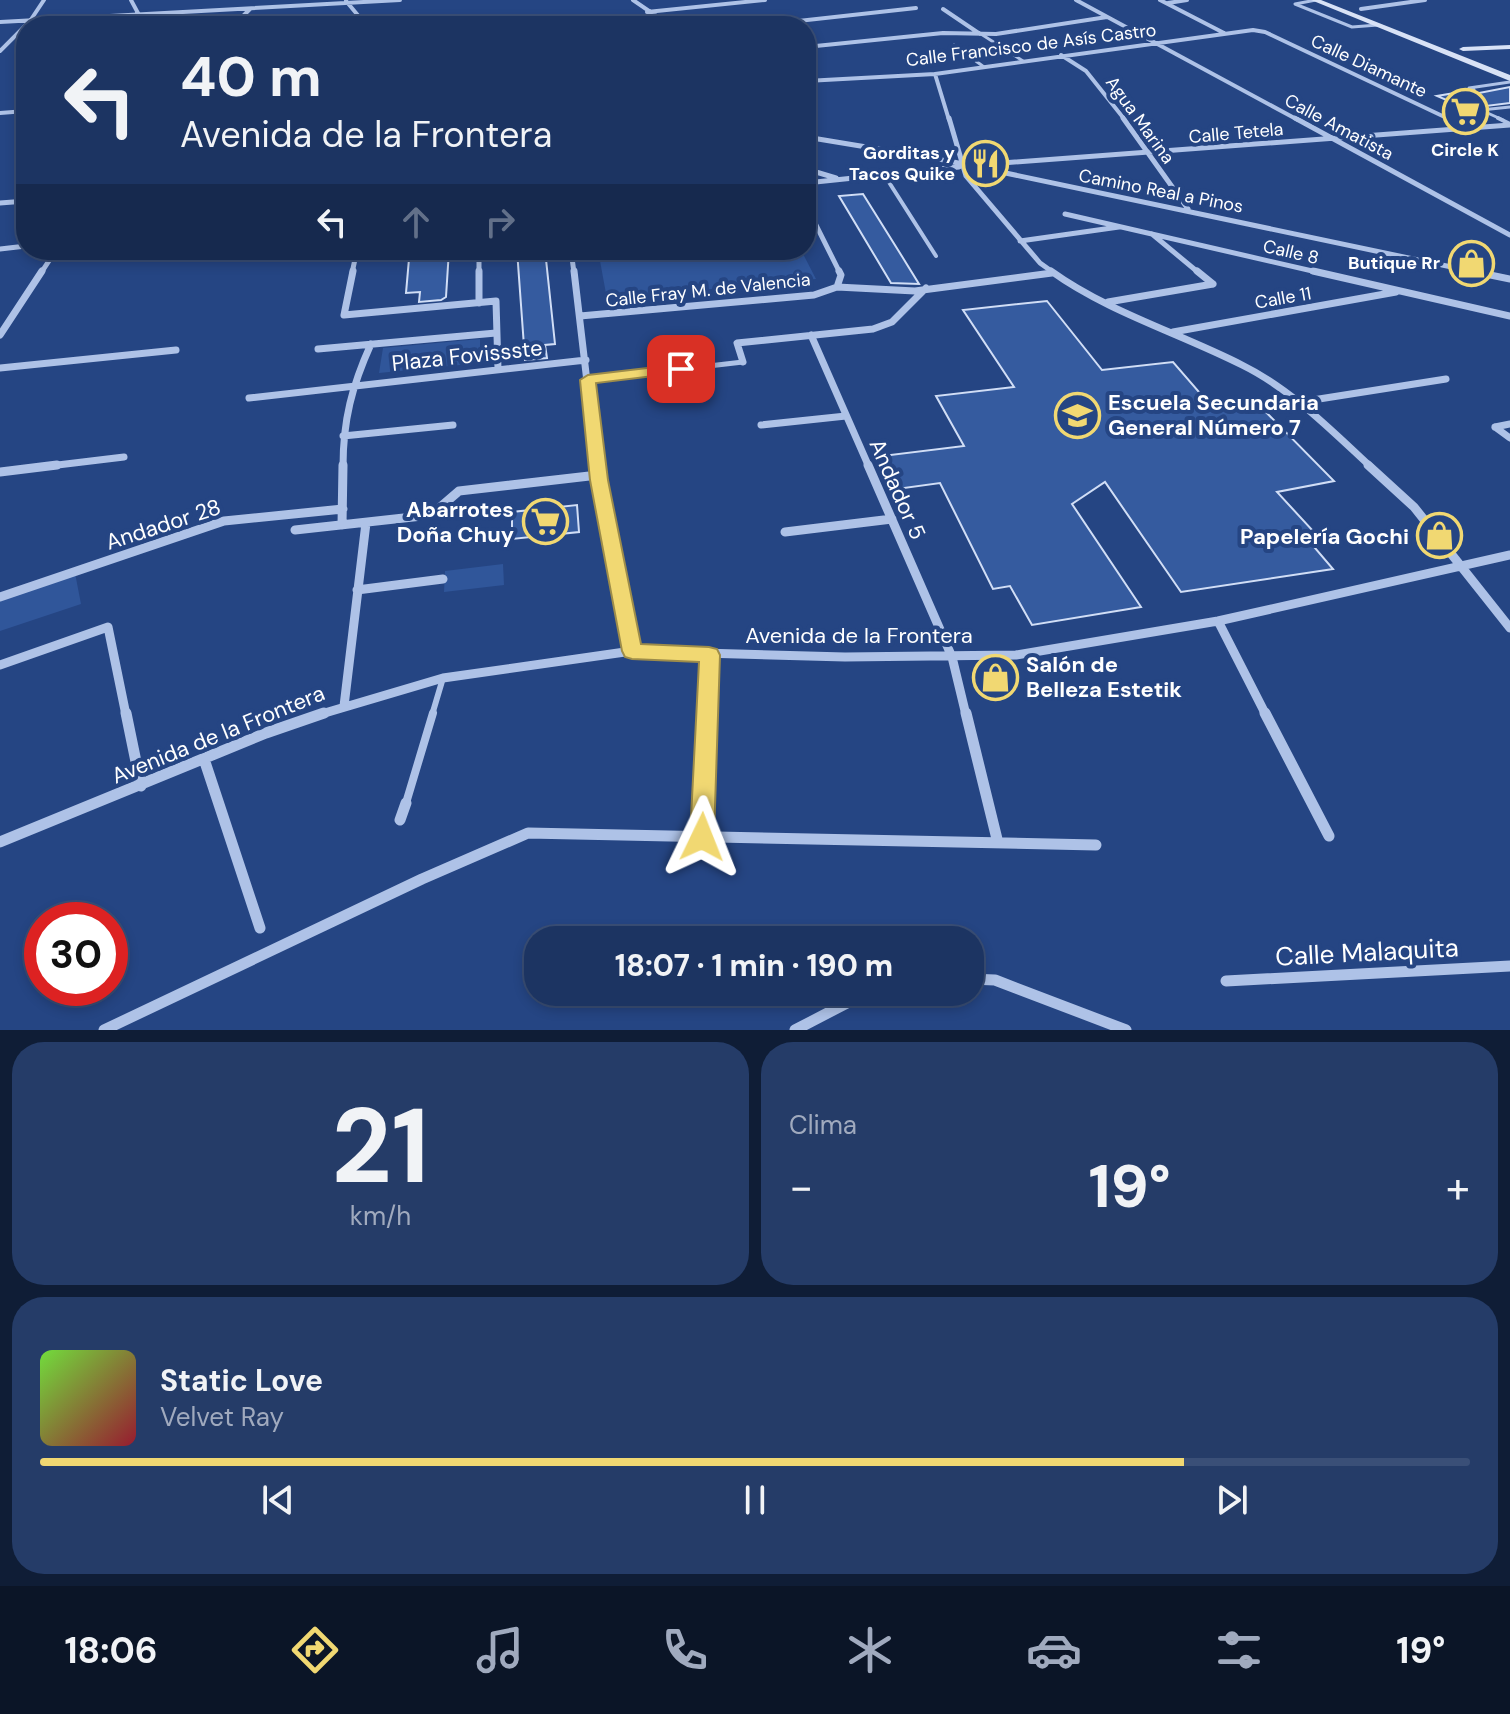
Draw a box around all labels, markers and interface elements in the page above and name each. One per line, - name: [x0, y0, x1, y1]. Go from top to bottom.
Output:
- street label: Calle Francisco de Asís Castro: [904, 18, 1158, 72]
- street label: Calle Diamante: [1307, 29, 1431, 103]
- text: 40 m: [180, 40, 322, 113]
- icon: left: [48, 48, 152, 152]
- street label: Agua Marina: [1100, 71, 1180, 169]
- street label: Calle Amatista: [1280, 88, 1398, 166]
- supermarket icon: Circle K: [1441, 88, 1489, 136]
- text: Avenida de la Frontera: [180, 111, 552, 158]
- street label: Calle Tetela: [1188, 117, 1284, 149]
- place label: Circle K: [1431, 138, 1499, 162]
- restaurant icon: Gorditas y Tacos Quike: [962, 139, 1010, 187]
- place label: Gorditas y Tacos Quike: [849, 141, 955, 186]
- street label: Camino Real a Pinos: [1077, 163, 1245, 219]
- icon: left: [310, 200, 354, 244]
- icon: ahead: [394, 200, 438, 244]
- icon: right: [478, 200, 522, 244]
- street label: Calle 8: [1261, 234, 1321, 270]
- shop icon: Butique Rr: [1447, 239, 1495, 287]
- place label: Butique Rr: [1348, 251, 1440, 275]
- street label: Calle Fray M. de Valencia: [604, 267, 812, 313]
- street label: Calle 11: [1253, 281, 1313, 315]
- street label: Plaza Fovissste: [390, 333, 544, 378]
- pin: [647, 335, 715, 403]
- icon: arrive: [659, 347, 703, 391]
- place label: Escuela Secundaria General Número 7: [1108, 388, 1319, 442]
- school or university icon: Escuela Secundaria General Número 7: [1053, 391, 1101, 439]
- street label: Andador 5: [862, 434, 933, 544]
- street label: Andador 28: [102, 492, 224, 557]
- place label: Abarrotes Doña Chuy: [397, 495, 514, 549]
- supermarket icon: Abarrotes Doña Chuy: [521, 498, 569, 546]
- shop icon: Papelería Gochi: [1416, 512, 1464, 560]
- place label: Papelería Gochi: [1240, 522, 1409, 551]
- street label: Avenida de la Frontera: [745, 621, 973, 650]
- place label: Salón de Belleza Estetik: [1026, 650, 1182, 704]
- shop icon: Salón de Belleza Estetik: [971, 653, 1019, 701]
- street label: Avenida de la Frontera: [107, 678, 329, 791]
- position arrow: [660, 795, 744, 879]
- speed limit sign: 30: [24, 902, 128, 1006]
- street label: Calle Malaquita: [1274, 930, 1460, 974]
- text: 18:07 · 1 min · 190 m: [615, 946, 893, 985]
- text: 21: [332, 1079, 429, 1214]
- text: Clima: [789, 1108, 857, 1142]
- text: 19°: [1088, 1147, 1171, 1226]
- text: −: [789, 1158, 813, 1216]
- text: +: [1446, 1158, 1470, 1216]
- text: km/h: [350, 1199, 411, 1233]
- text: Static Love: [160, 1361, 323, 1400]
- text: Velvet Ray: [160, 1400, 284, 1434]
- icon: previous: [256, 1478, 300, 1522]
- icon: pause: [733, 1478, 777, 1522]
- icon: next: [1210, 1478, 1254, 1522]
- icon: directions: [287, 1622, 343, 1678]
- icon: music: [472, 1622, 528, 1678]
- icon: phone: [657, 1622, 713, 1678]
- icon: climate: [842, 1622, 898, 1678]
- icon: car: [1026, 1622, 1082, 1678]
- icon: filters: [1211, 1622, 1267, 1678]
- text: 18:06: [64, 1627, 158, 1674]
- text: 19°: [1396, 1627, 1445, 1674]

